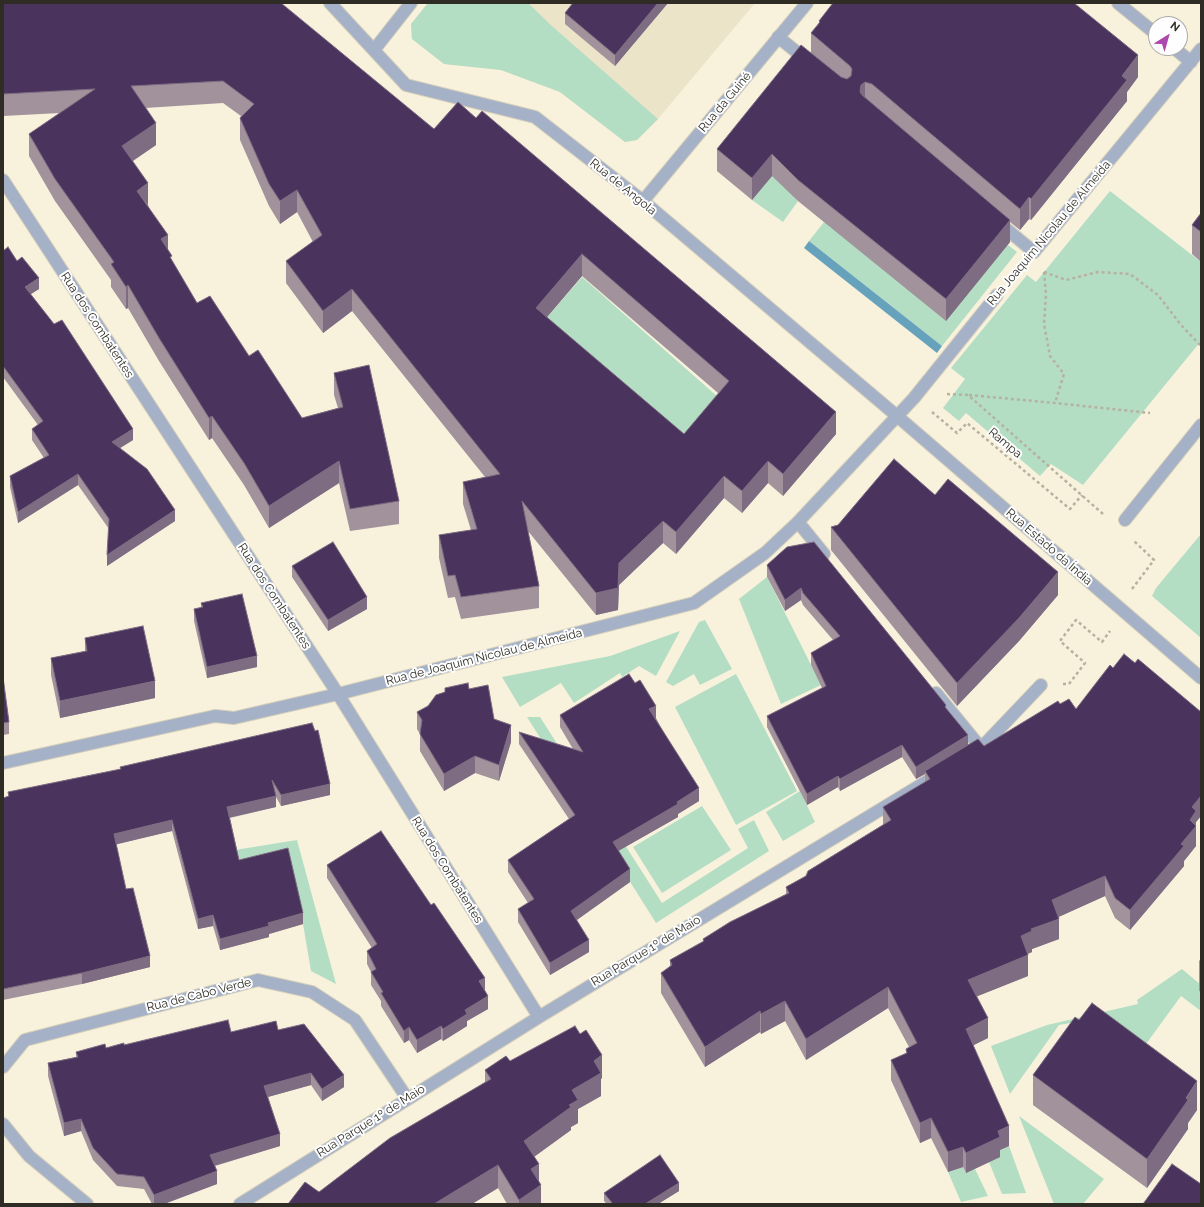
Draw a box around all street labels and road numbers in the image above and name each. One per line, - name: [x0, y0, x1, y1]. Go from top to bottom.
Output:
- street label: Rua da Guiné: [696, 69, 754, 135]
- street label: Rua de Angola: [587, 156, 659, 218]
- street label: Rua Joaquim Nicolau de Almeida: [984, 158, 1114, 308]
- street label: Rua dos Combatentes: [57, 270, 137, 380]
- street label: Rampa: [985, 425, 1025, 461]
- street label: Rua Estado da Índia: [1003, 506, 1095, 588]
- street label: Rua dos Combatentes: [234, 541, 314, 651]
- street label: Rua de Joaquim Nicolau de Almeida: [384, 626, 584, 688]
- street label: Rua dos Combatentes: [408, 814, 486, 926]
- street label: Rua Parque 1º de Maio: [589, 913, 703, 989]
- street label: Rua de Cabo Verde: [145, 975, 253, 1015]
- street label: Rua Parque 1º de Maio: [314, 1082, 428, 1160]

